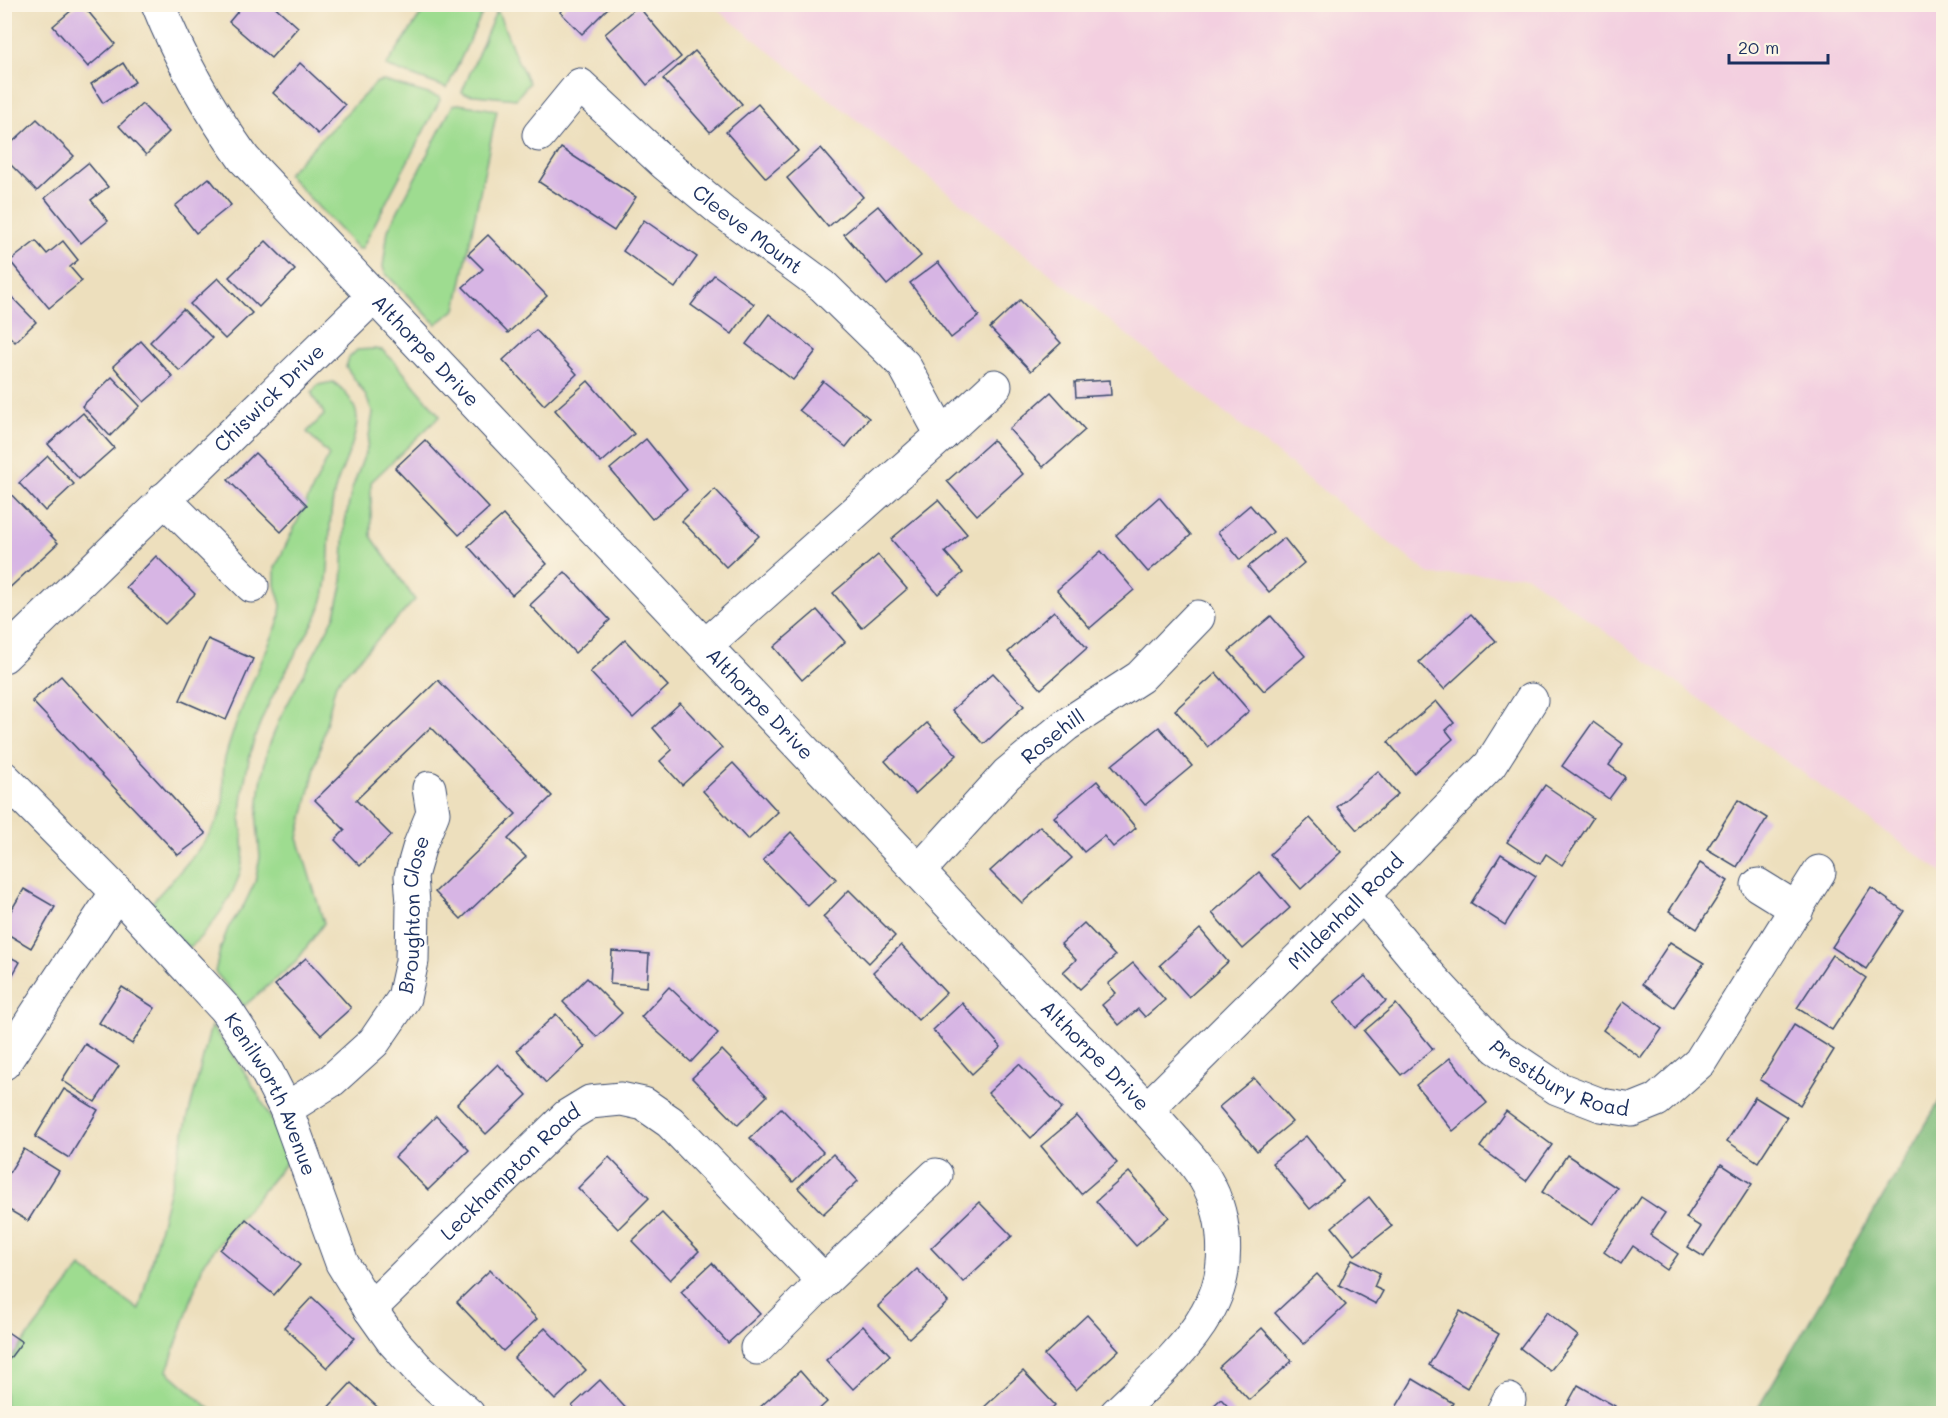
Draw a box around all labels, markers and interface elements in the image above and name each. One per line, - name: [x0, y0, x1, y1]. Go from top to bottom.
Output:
- scale bar: [1729, 27, 1828, 65]
- text: 20 m: [1738, 35, 1779, 59]
- street label: Cleeve Mount: [688, 178, 809, 279]
- street label: Althorpe Drive: [367, 289, 486, 412]
- street label: Chiswick Drive: [208, 337, 329, 457]
- street label: Althorpe Drive: [701, 642, 820, 765]
- street label: Rosehill: [1015, 702, 1089, 769]
- street label: Broughton Close: [391, 831, 435, 996]
- street label: Mildenhall Road: [1282, 848, 1408, 974]
- street label: Althorpe Drive: [1036, 994, 1156, 1116]
- street label: Kenilworth Avenue: [219, 1007, 323, 1179]
- street label: Prestbury Road: [1484, 1034, 1631, 1121]
- street label: Leckhampton Road: [434, 1097, 584, 1245]

